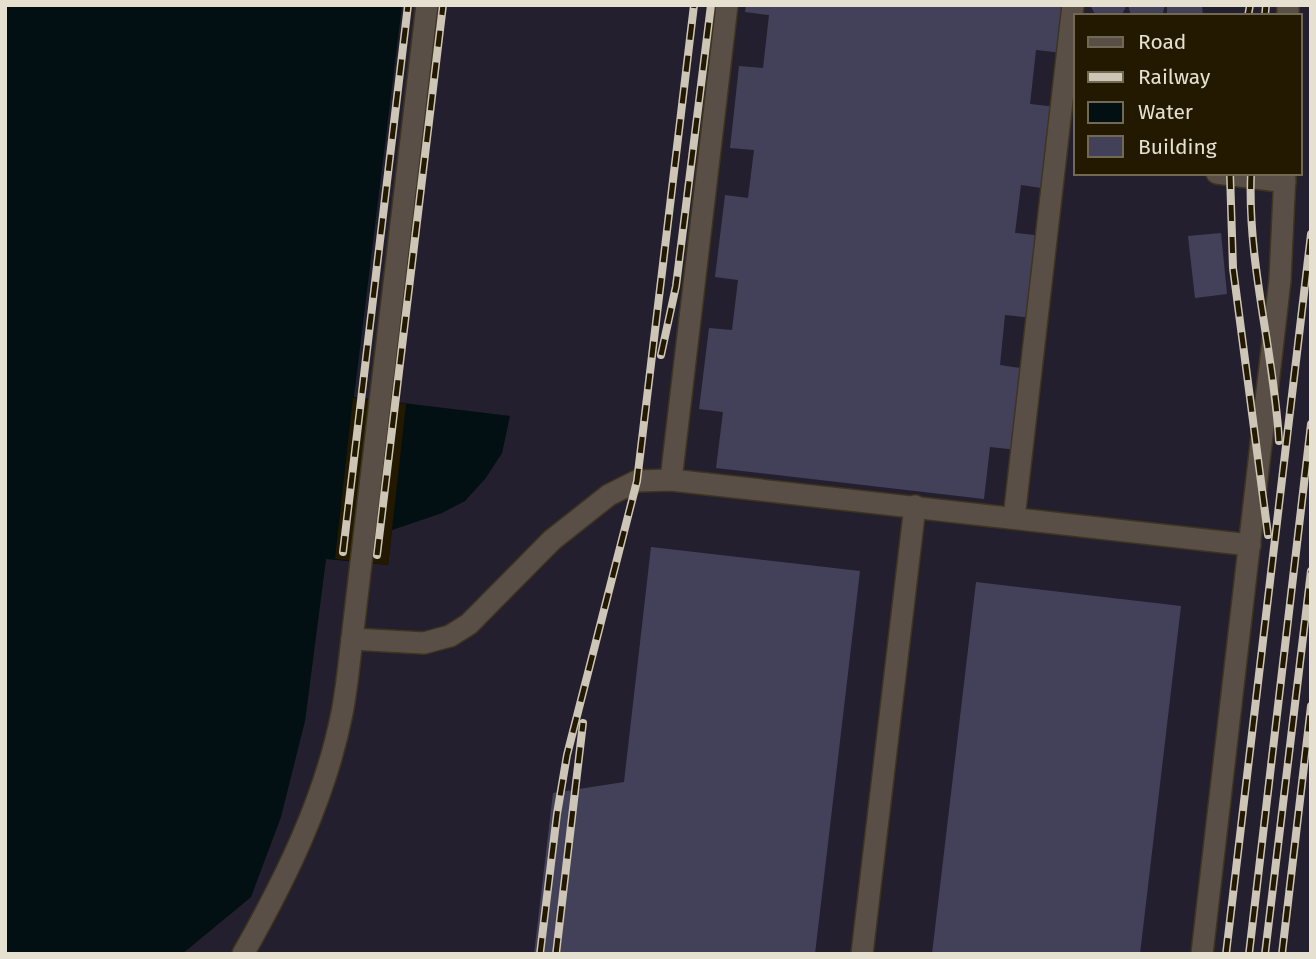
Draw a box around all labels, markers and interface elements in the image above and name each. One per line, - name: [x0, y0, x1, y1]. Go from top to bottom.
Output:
- legend: [1074, 14, 1302, 175]
- text: Road: [1138, 29, 1186, 55]
- text: Railway: [1138, 64, 1211, 90]
- text: Water: [1138, 99, 1193, 125]
- text: Building: [1138, 134, 1217, 160]

